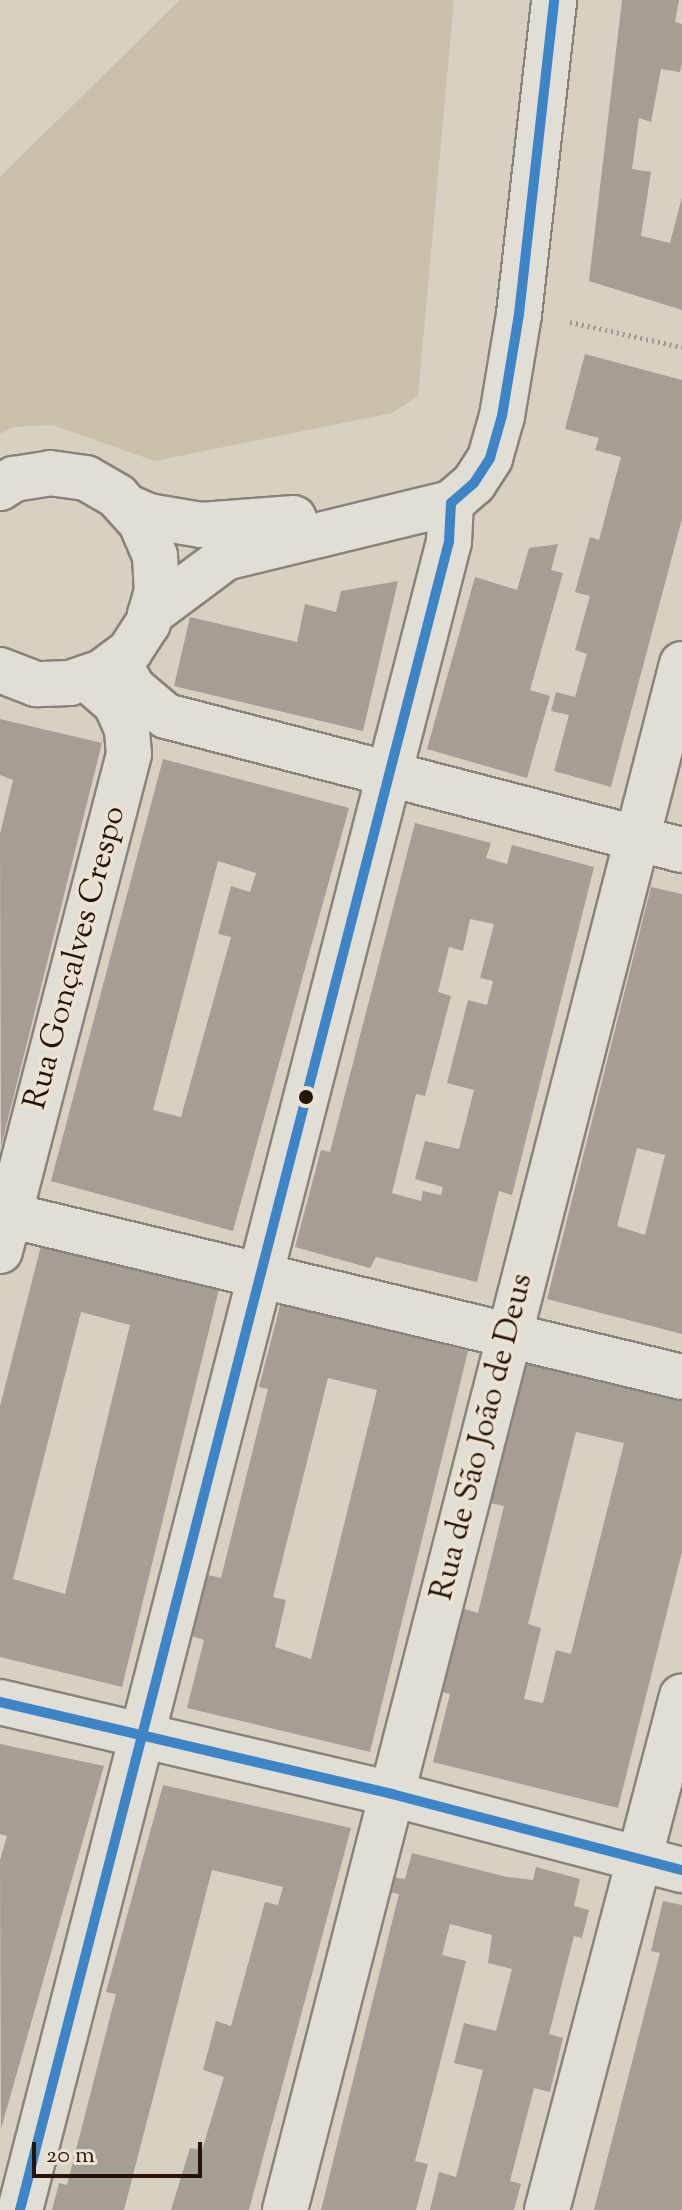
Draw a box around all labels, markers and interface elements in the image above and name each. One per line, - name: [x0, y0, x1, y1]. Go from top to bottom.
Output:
- street label: Rua Gonçalves Crespo: [17, 802, 135, 1114]
- unlabelled marker: [298, 1089, 314, 1105]
- street label: Rua de São João de Deus: [424, 1270, 542, 1604]
- scale bar: [36, 2126, 206, 2176]
- text: 20 m: [46, 2139, 95, 2173]

